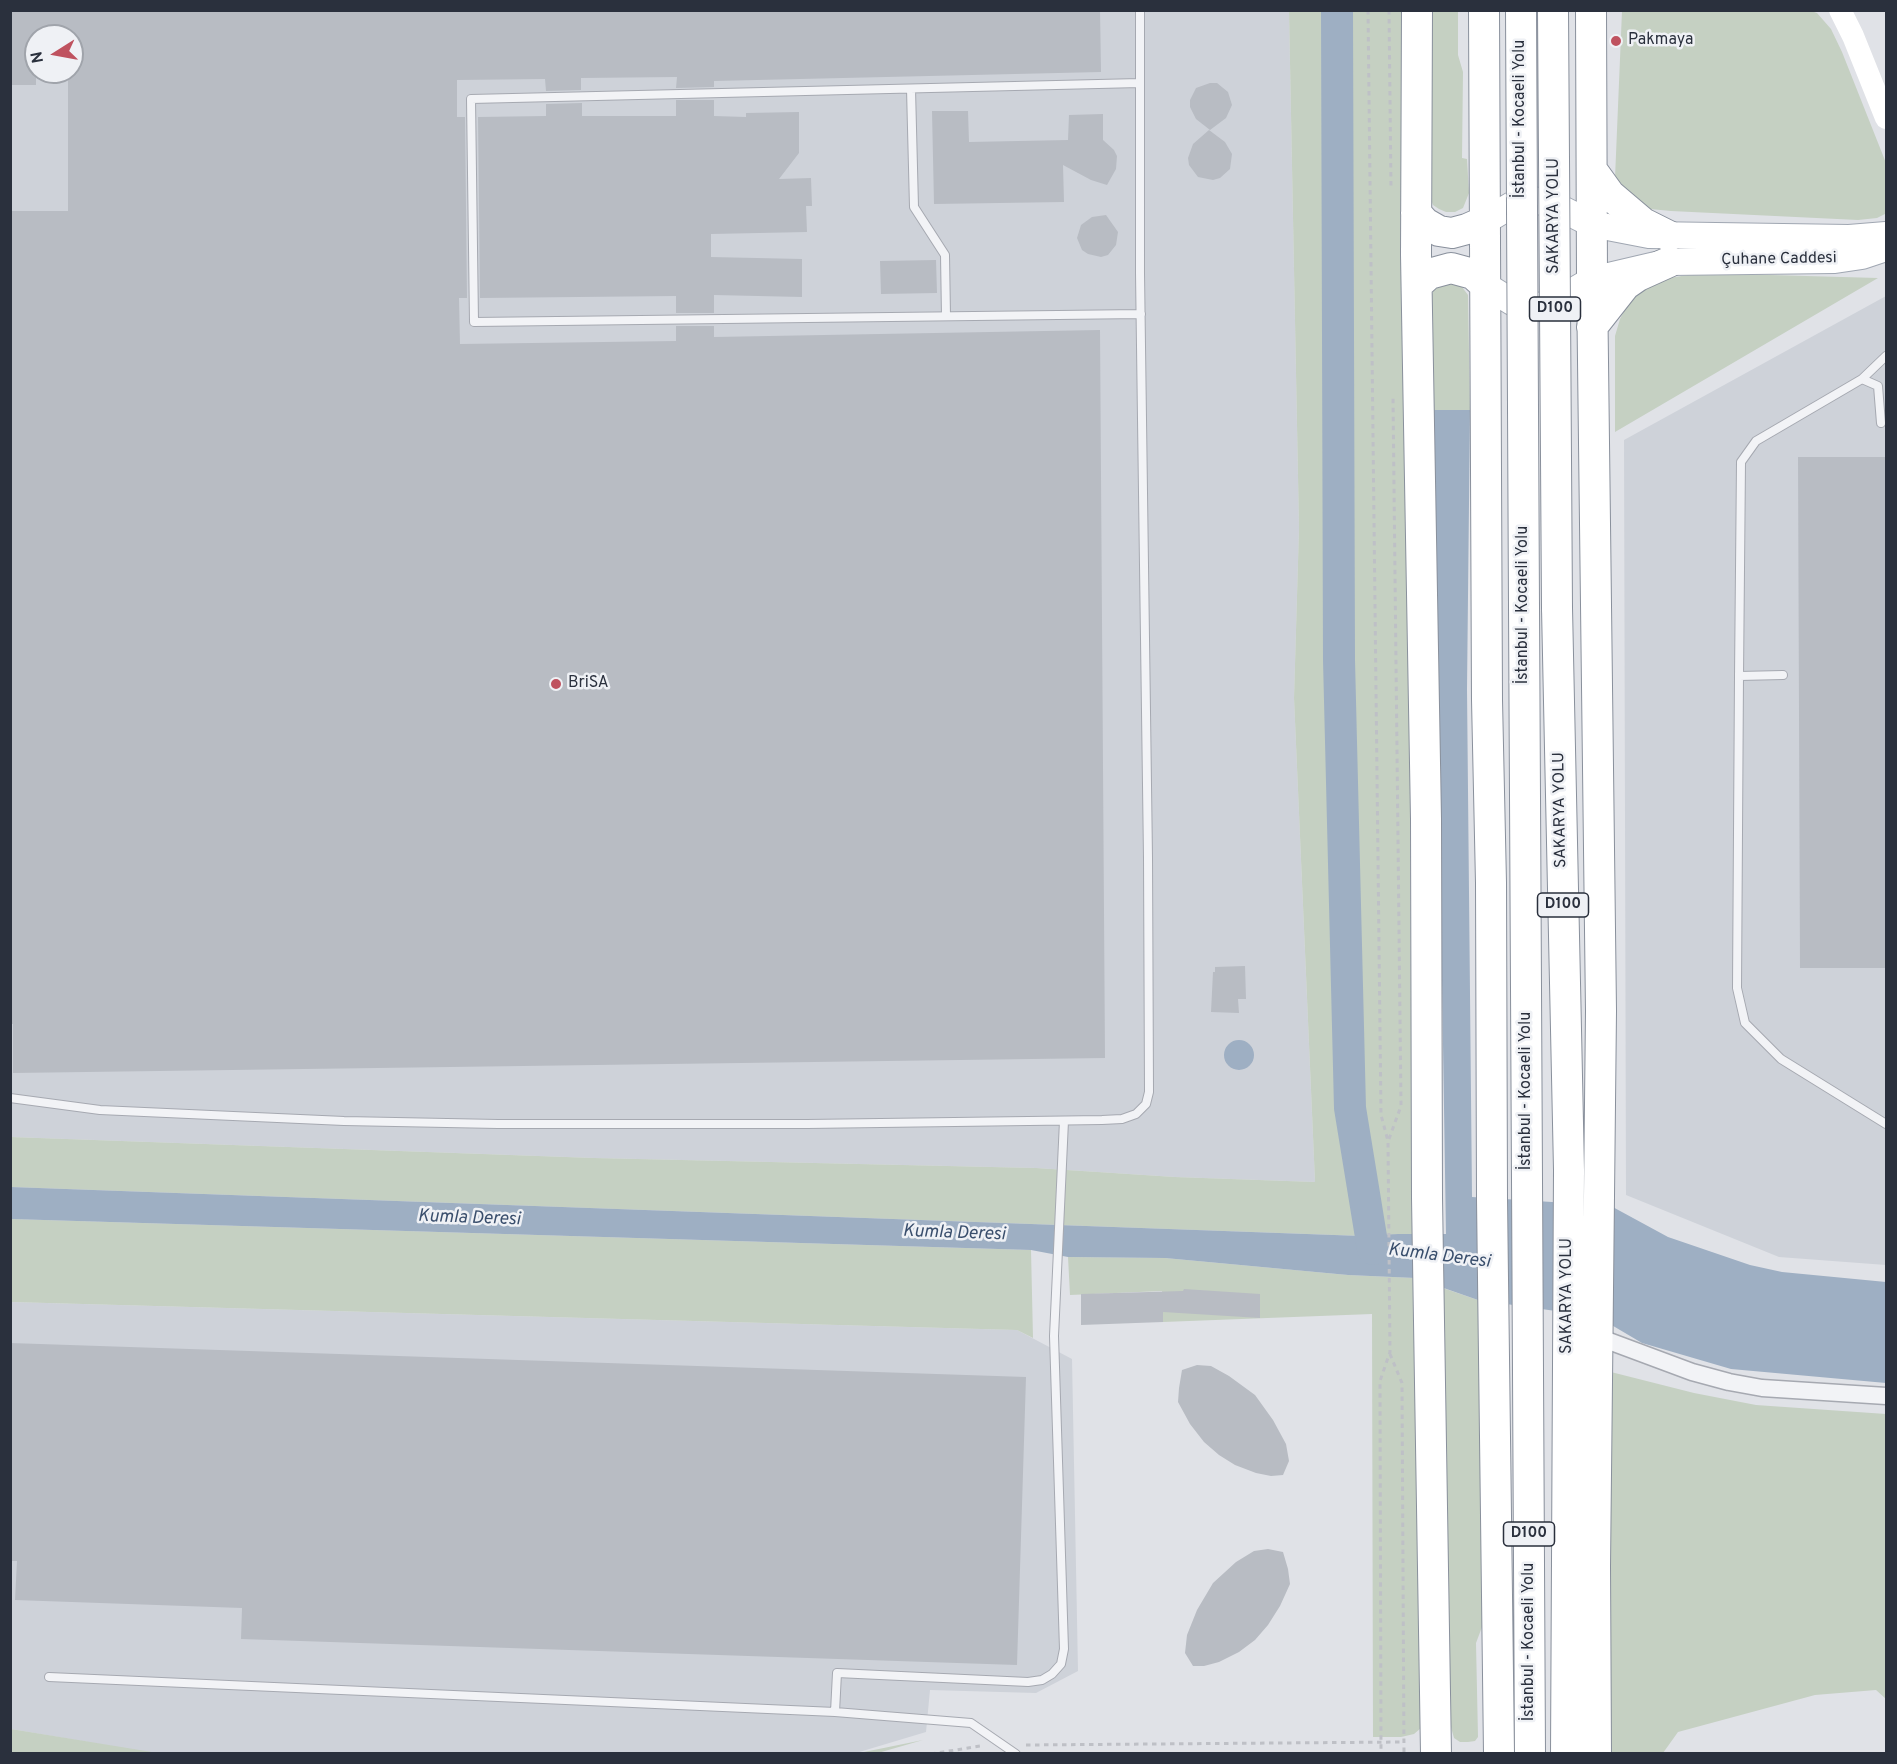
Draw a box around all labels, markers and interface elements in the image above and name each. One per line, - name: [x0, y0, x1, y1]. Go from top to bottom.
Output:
- north arrow: [24, 24, 84, 84]
- place label: Pakmaya: [1628, 31, 1693, 51]
- marker: Pakmaya: [1609, 34, 1623, 48]
- street label: İstanbul - Kocaeli Yolu: [1511, 40, 1531, 198]
- text: N: [27, 50, 49, 65]
- street label: SAKARYA YOLU: [1545, 158, 1565, 274]
- street label: Çuhane Caddesi: [1721, 249, 1837, 271]
- road number: D100: [1530, 297, 1580, 321]
- street label: İstanbul - Kocaeli Yolu: [1514, 526, 1534, 684]
- place label: BriSA: [568, 674, 609, 694]
- marker: BriSA: [549, 677, 563, 691]
- street label: SAKARYA YOLU: [1550, 752, 1572, 868]
- road number: D100: [1538, 893, 1588, 917]
- street label: İstanbul - Kocaeli Yolu: [1517, 1012, 1537, 1170]
- water label: Kumla Deresi: [417, 1206, 521, 1232]
- water label: Kumla Deresi: [902, 1221, 1006, 1247]
- street label: SAKARYA YOLU: [1558, 1238, 1578, 1354]
- water label: Kumla Deresi: [1387, 1240, 1491, 1274]
- road number: D100: [1504, 1522, 1555, 1546]
- street label: İstanbul - Kocaeli Yolu: [1520, 1563, 1540, 1721]

